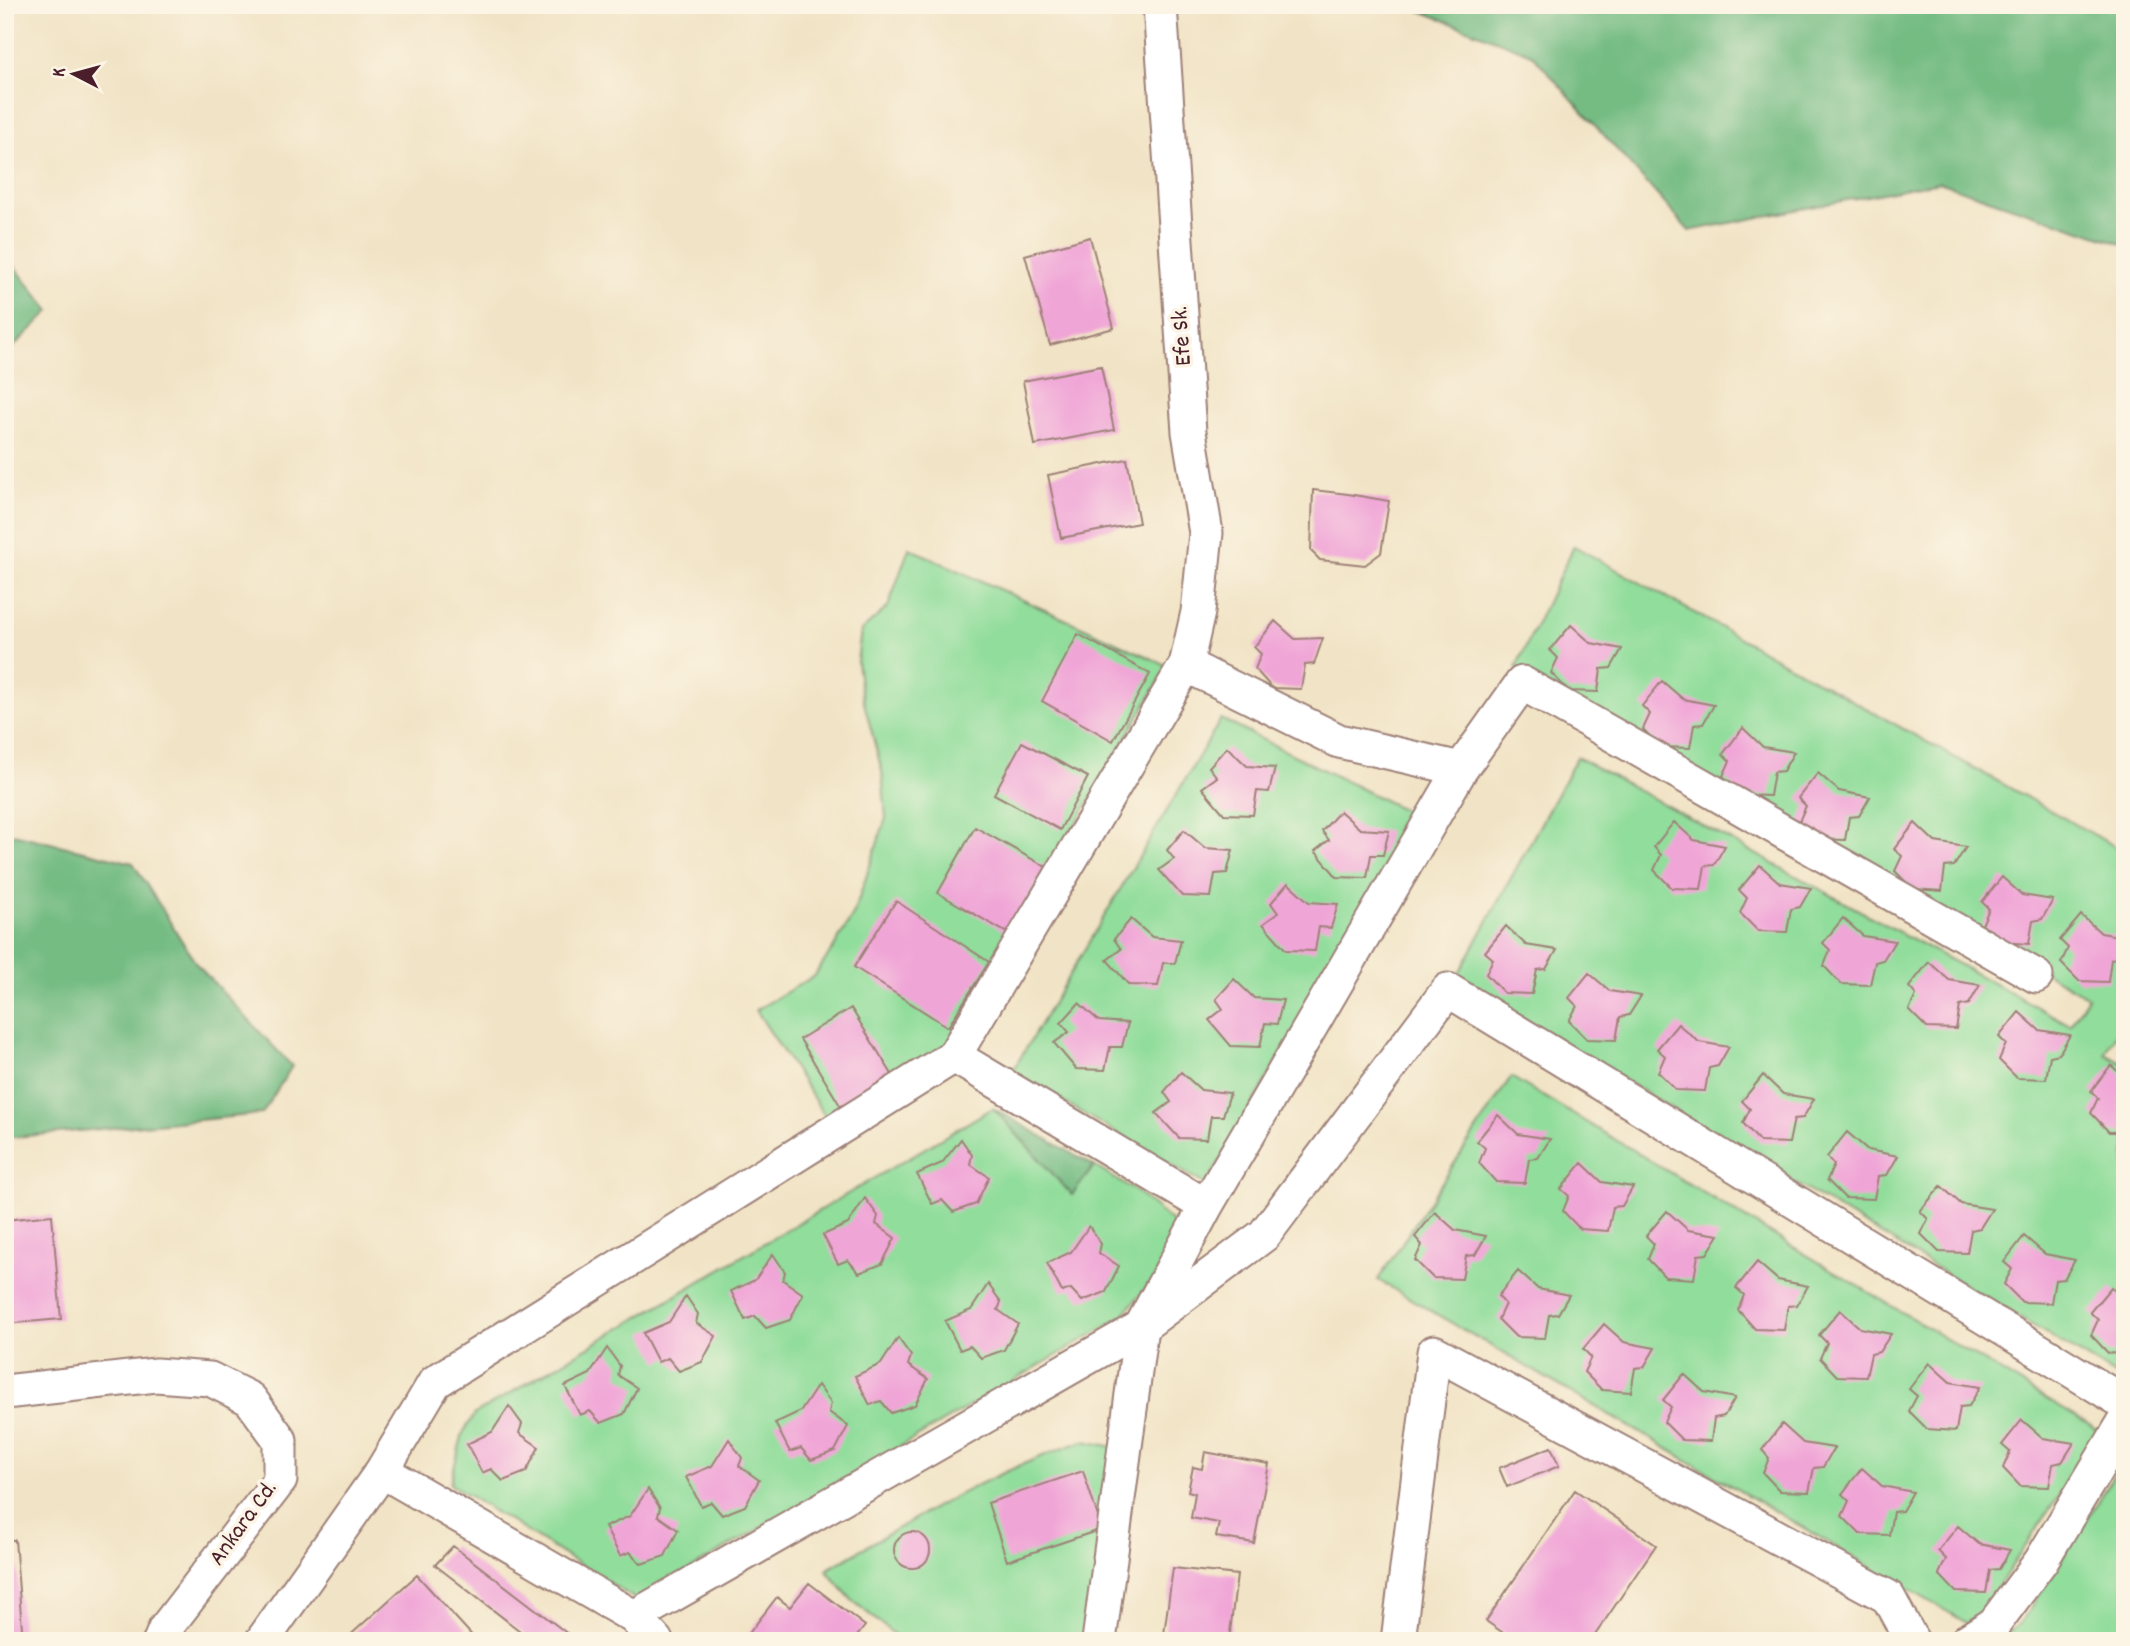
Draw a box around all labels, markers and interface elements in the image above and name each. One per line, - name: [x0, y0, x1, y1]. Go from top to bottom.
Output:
- north arrow: [38, 38, 108, 108]
- text: K: [47, 67, 74, 78]
- street label: Efe Sk.: [1164, 305, 1202, 367]
- street label: Ankara Cd.: [201, 1474, 287, 1574]

